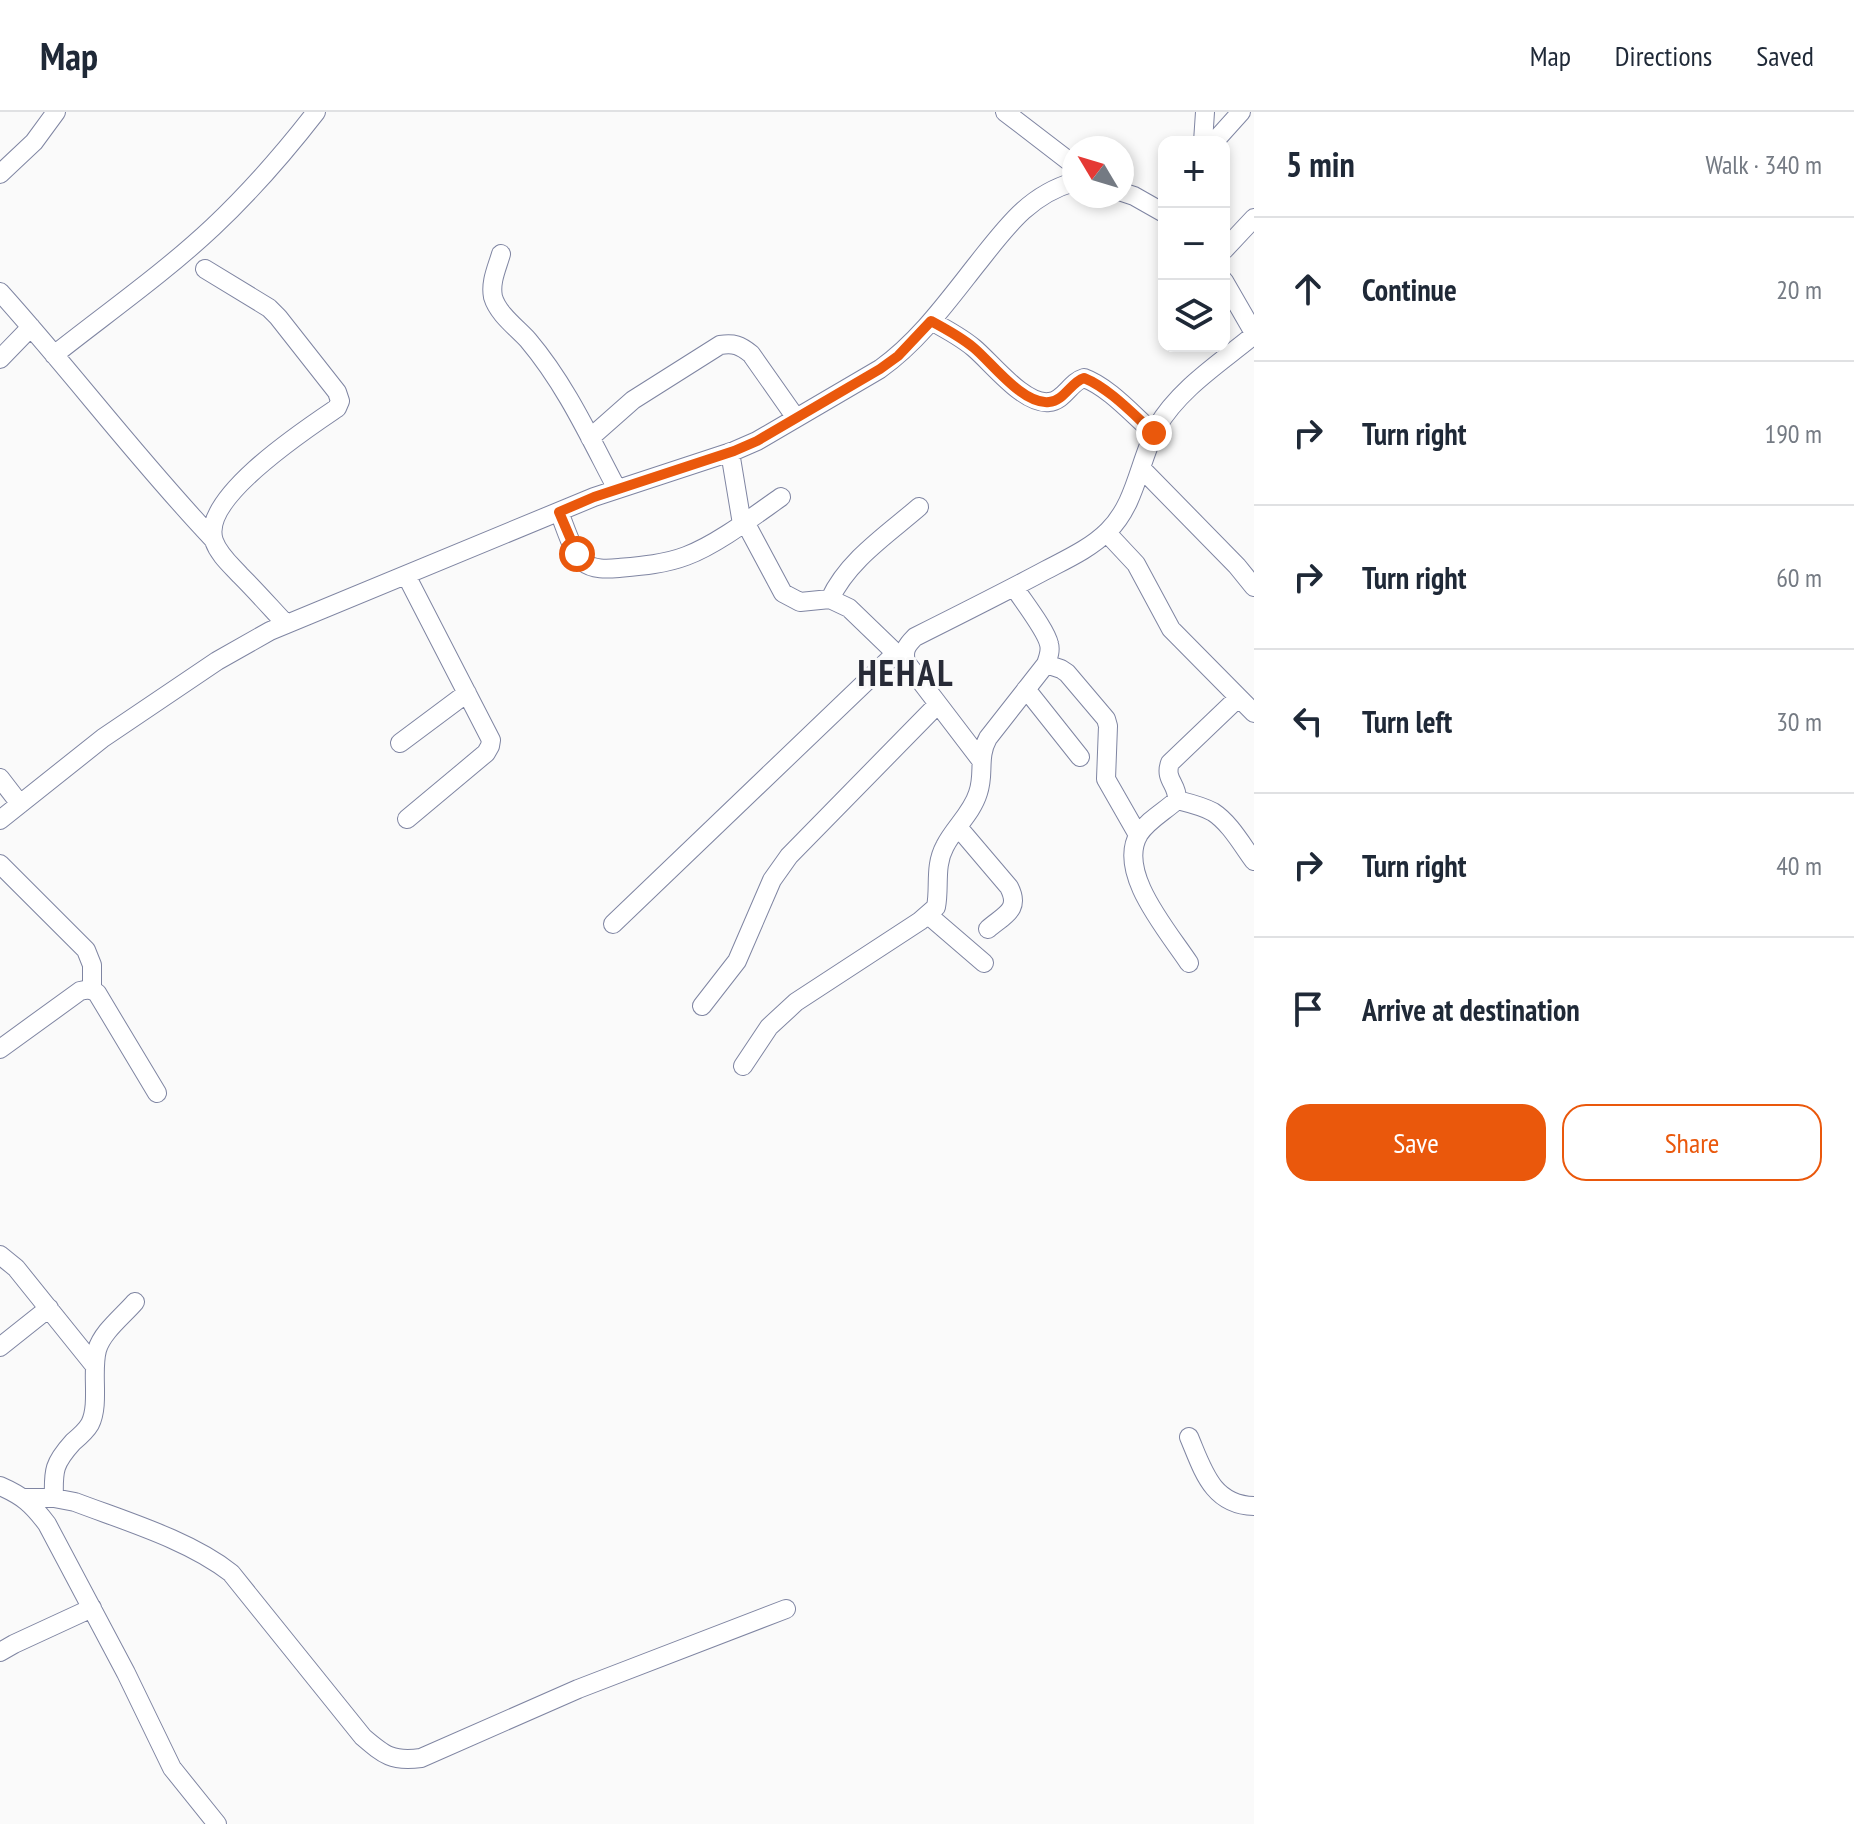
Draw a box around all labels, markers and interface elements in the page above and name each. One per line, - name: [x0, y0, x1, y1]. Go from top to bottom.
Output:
- text: Map: [40, 31, 98, 80]
- text: Map: [1530, 37, 1571, 74]
- text: Directions: [1615, 37, 1712, 74]
- text: Saved: [1756, 37, 1814, 74]
- north arrow: [1062, 136, 1134, 208]
- map controls: [1158, 136, 1230, 352]
- button: +: [1158, 136, 1230, 208]
- text: 5 min: [1286, 142, 1355, 186]
- text: Walk · 340 m: [1705, 148, 1822, 181]
- button: −: [1158, 208, 1230, 280]
- icon: ahead: [1286, 267, 1330, 311]
- text: Continue: [1362, 270, 1457, 309]
- text: 20 m: [1776, 273, 1822, 306]
- button: layers: [1158, 280, 1230, 352]
- icon: right: [1286, 411, 1330, 455]
- text: Turn right: [1362, 414, 1466, 453]
- route end: [1136, 415, 1172, 451]
- text: 190 m: [1764, 417, 1822, 450]
- route start: [559, 536, 595, 572]
- icon: right: [1286, 555, 1330, 599]
- text: Turn right: [1362, 558, 1466, 597]
- text: 60 m: [1776, 561, 1822, 594]
- district label: HEHAL: [857, 649, 955, 696]
- icon: left: [1286, 699, 1330, 743]
- text: Turn left: [1362, 702, 1452, 741]
- text: 30 m: [1776, 705, 1822, 738]
- icon: right: [1286, 843, 1330, 887]
- text: Turn right: [1362, 846, 1466, 885]
- text: 40 m: [1776, 849, 1822, 882]
- icon: arrive: [1286, 987, 1330, 1031]
- text: Arrive at destination: [1362, 990, 1580, 1029]
- button: Save: [1286, 1104, 1546, 1181]
- button: Share: [1562, 1104, 1822, 1181]

